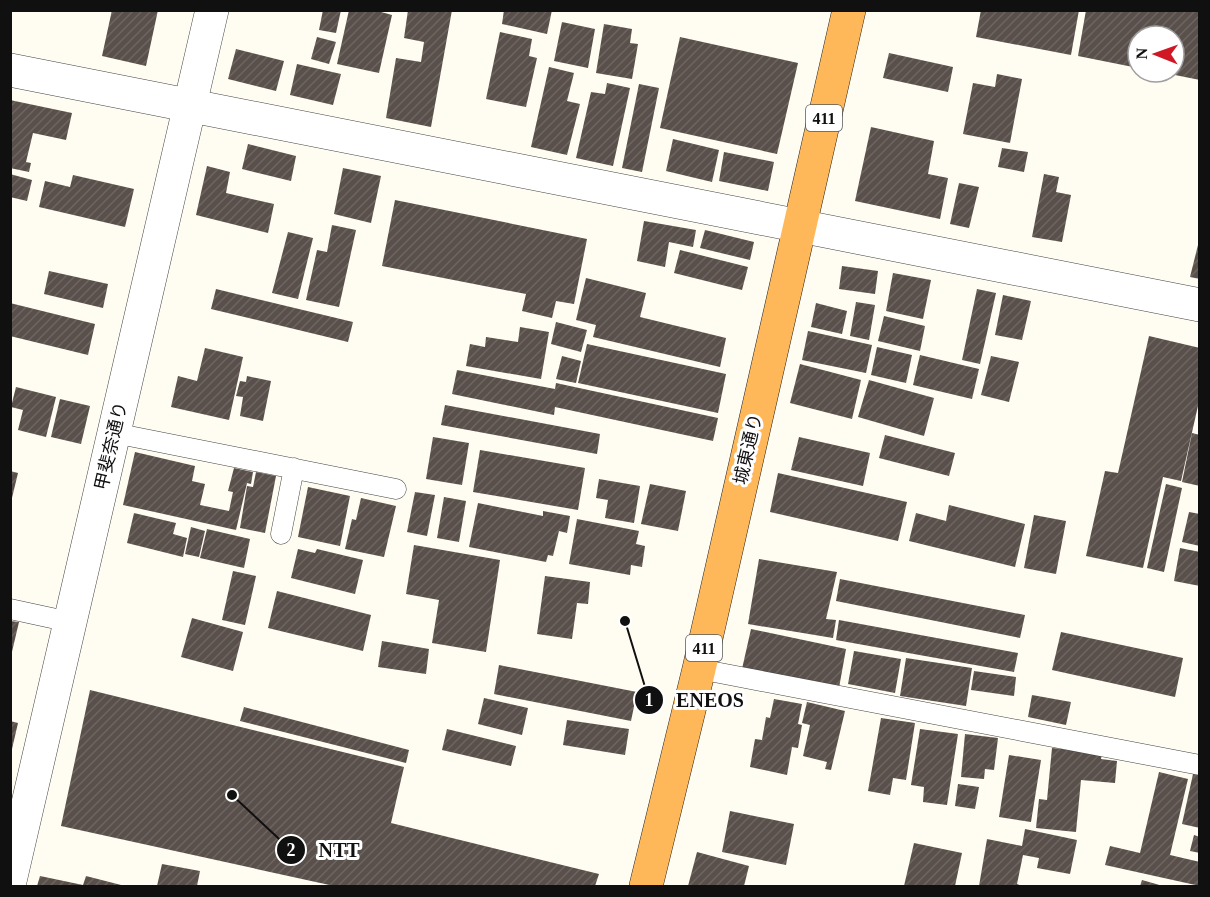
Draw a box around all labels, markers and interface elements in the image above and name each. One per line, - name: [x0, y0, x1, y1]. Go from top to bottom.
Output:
- north arrow: [1126, 24, 1186, 84]
- text: N: [1133, 47, 1150, 60]
- road number: 411: [806, 105, 842, 131]
- street label: 甲斐奈通り: [91, 400, 131, 492]
- street label: 城東通り: [730, 412, 766, 486]
- road number: 411: [686, 635, 722, 661]
- callout: ENEOS: [634, 681, 756, 719]
- text: ENEOS: [676, 689, 744, 711]
- text: 1: [645, 690, 654, 710]
- callout: NTT: [276, 831, 371, 869]
- text: NTT: [318, 839, 360, 861]
- text: 2: [287, 840, 296, 860]

